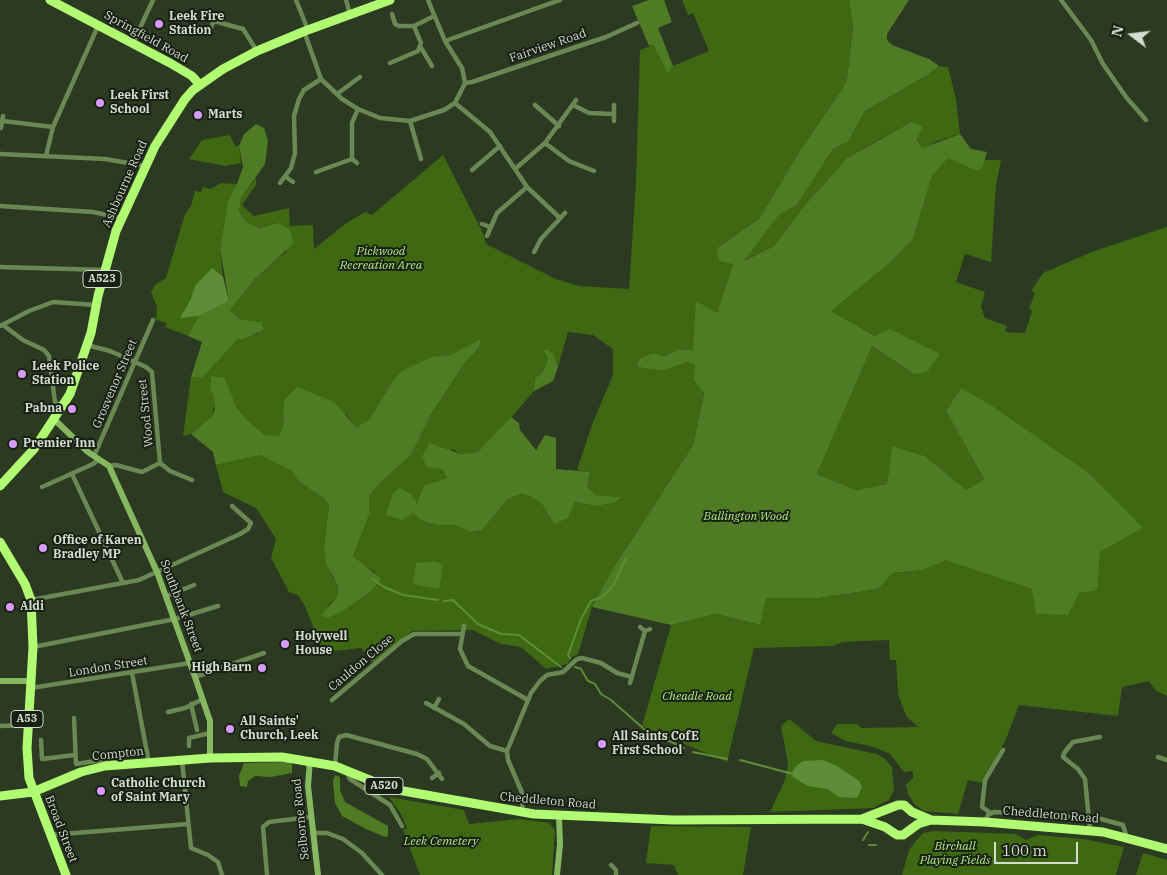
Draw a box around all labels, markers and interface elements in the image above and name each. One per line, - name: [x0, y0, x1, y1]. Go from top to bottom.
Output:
- street label: Springfield Road: [101, 8, 191, 66]
- place label: Leek Fire Station: [169, 10, 224, 38]
- north arrow: [1107, 10, 1157, 60]
- marker: Leek Fire Station: [153, 18, 165, 30]
- text: N: [1107, 23, 1128, 39]
- street label: Fairview Road: [508, 26, 588, 66]
- place label: Leek First School: [110, 89, 169, 117]
- marker: Leek First School: [94, 97, 106, 109]
- place label: Marts: [208, 108, 242, 122]
- marker: Marts: [192, 109, 204, 121]
- street label: Ashbourne Road: [99, 138, 151, 230]
- park label: Pickwood Recreation Area: [340, 245, 422, 273]
- road number: A523: [83, 270, 121, 288]
- street label: Grosvenor Street: [90, 337, 140, 431]
- place label: Leek Police Station: [32, 360, 99, 388]
- marker: Leek Police Station: [16, 368, 28, 380]
- street label: Wood Street: [135, 378, 157, 448]
- place label: Pabna: [25, 402, 62, 416]
- marker: Pabna: [66, 403, 78, 415]
- place label: Premier Inn: [23, 437, 95, 451]
- marker: Premier Inn: [7, 438, 19, 450]
- park label: Ballington Wood: [704, 510, 788, 524]
- place label: Office of Karen Bradley MP: [53, 534, 142, 562]
- marker: Office of Karen Bradley MP: [37, 542, 49, 554]
- street label: Southbank Street: [157, 558, 205, 654]
- place label: Aldi: [20, 600, 44, 614]
- marker: Aldi: [4, 601, 16, 613]
- place label: Holywell House: [295, 630, 347, 658]
- street label: Cauldon Close: [326, 632, 396, 694]
- marker: Holywell House: [279, 638, 291, 650]
- street label: London Street: [67, 654, 149, 680]
- place label: High Barn: [192, 661, 252, 675]
- marker: High Barn: [256, 662, 268, 674]
- park label: Cheadle Road: [662, 690, 732, 704]
- road number: A53: [11, 711, 43, 728]
- place label: All Saints' Church, Leek: [240, 715, 318, 743]
- marker: All Saints' Church, Leek: [224, 723, 236, 735]
- place label: All Saints CofE First School: [612, 730, 699, 758]
- marker: All Saints CofE First School: [596, 738, 608, 750]
- street label: Compton: [91, 744, 145, 764]
- place label: Catholic Church of Saint Mary: [111, 777, 206, 805]
- street label: Selborne Road: [290, 777, 312, 861]
- road number: A520: [365, 778, 403, 794]
- marker: Catholic Church of Saint Mary: [95, 785, 107, 797]
- street label: Cheddleton Road: [499, 790, 597, 812]
- street label: Broad Street: [42, 793, 80, 865]
- street label: Cheddleton Road: [1002, 804, 1100, 826]
- scale bar: [997, 832, 1081, 864]
- park label: Leek Cemetery: [404, 835, 478, 849]
- park label: Birchall Playing Fields: [920, 840, 990, 868]
- text: 100 m: [1002, 841, 1047, 860]

